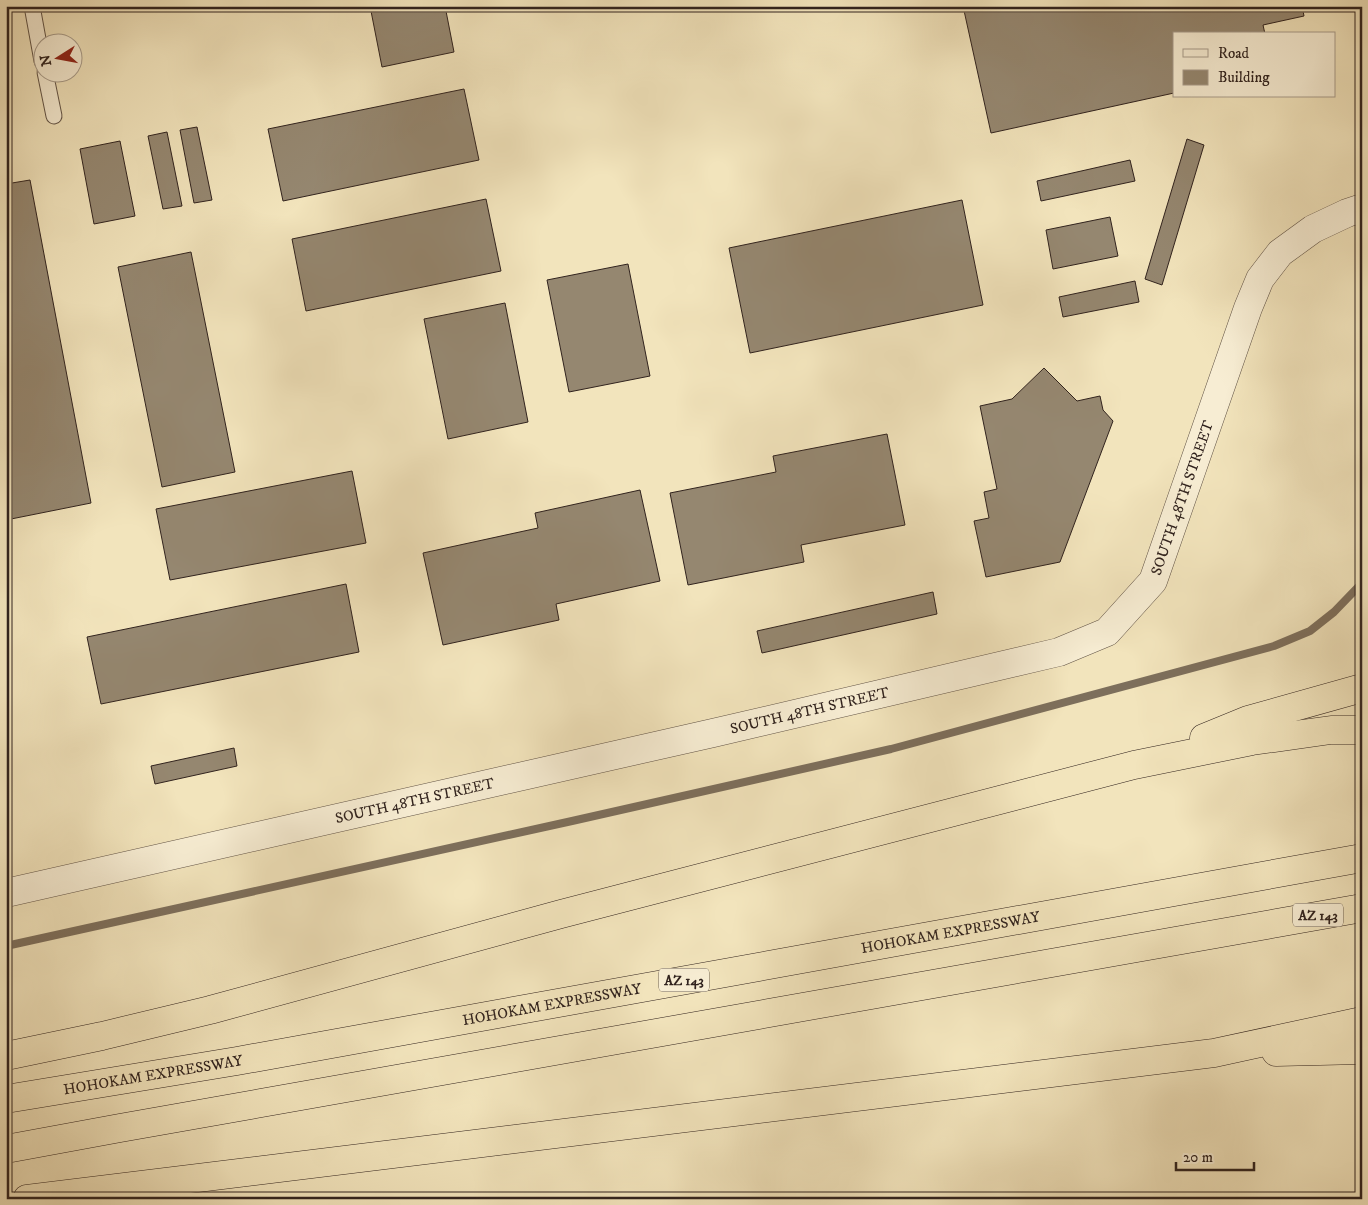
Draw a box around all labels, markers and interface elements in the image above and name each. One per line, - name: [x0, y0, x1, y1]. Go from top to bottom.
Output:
- north arrow: [32, 32, 82, 82]
- legend: [1173, 32, 1336, 98]
- text: Road: [1218, 44, 1250, 63]
- text: N: [36, 52, 56, 68]
- text: Building: [1218, 68, 1270, 87]
- street label: SOUTH 48TH STREET: [1147, 418, 1218, 578]
- street label: SOUTH 48TH STREET: [728, 683, 891, 739]
- street label: SOUTH 48TH STREET: [333, 774, 497, 828]
- road number: AZ 143: [1293, 904, 1343, 926]
- street label: HOHOKAM EXPRESSWAY: [860, 907, 1042, 958]
- road number: AZ 143: [659, 968, 709, 992]
- street label: HOHOKAM EXPRESSWAY: [461, 979, 643, 1030]
- street label: HOHOKAM EXPRESSWAY: [62, 1051, 245, 1099]
- scale bar: [1176, 1140, 1253, 1172]
- text: 20 m: [1183, 1148, 1213, 1167]

